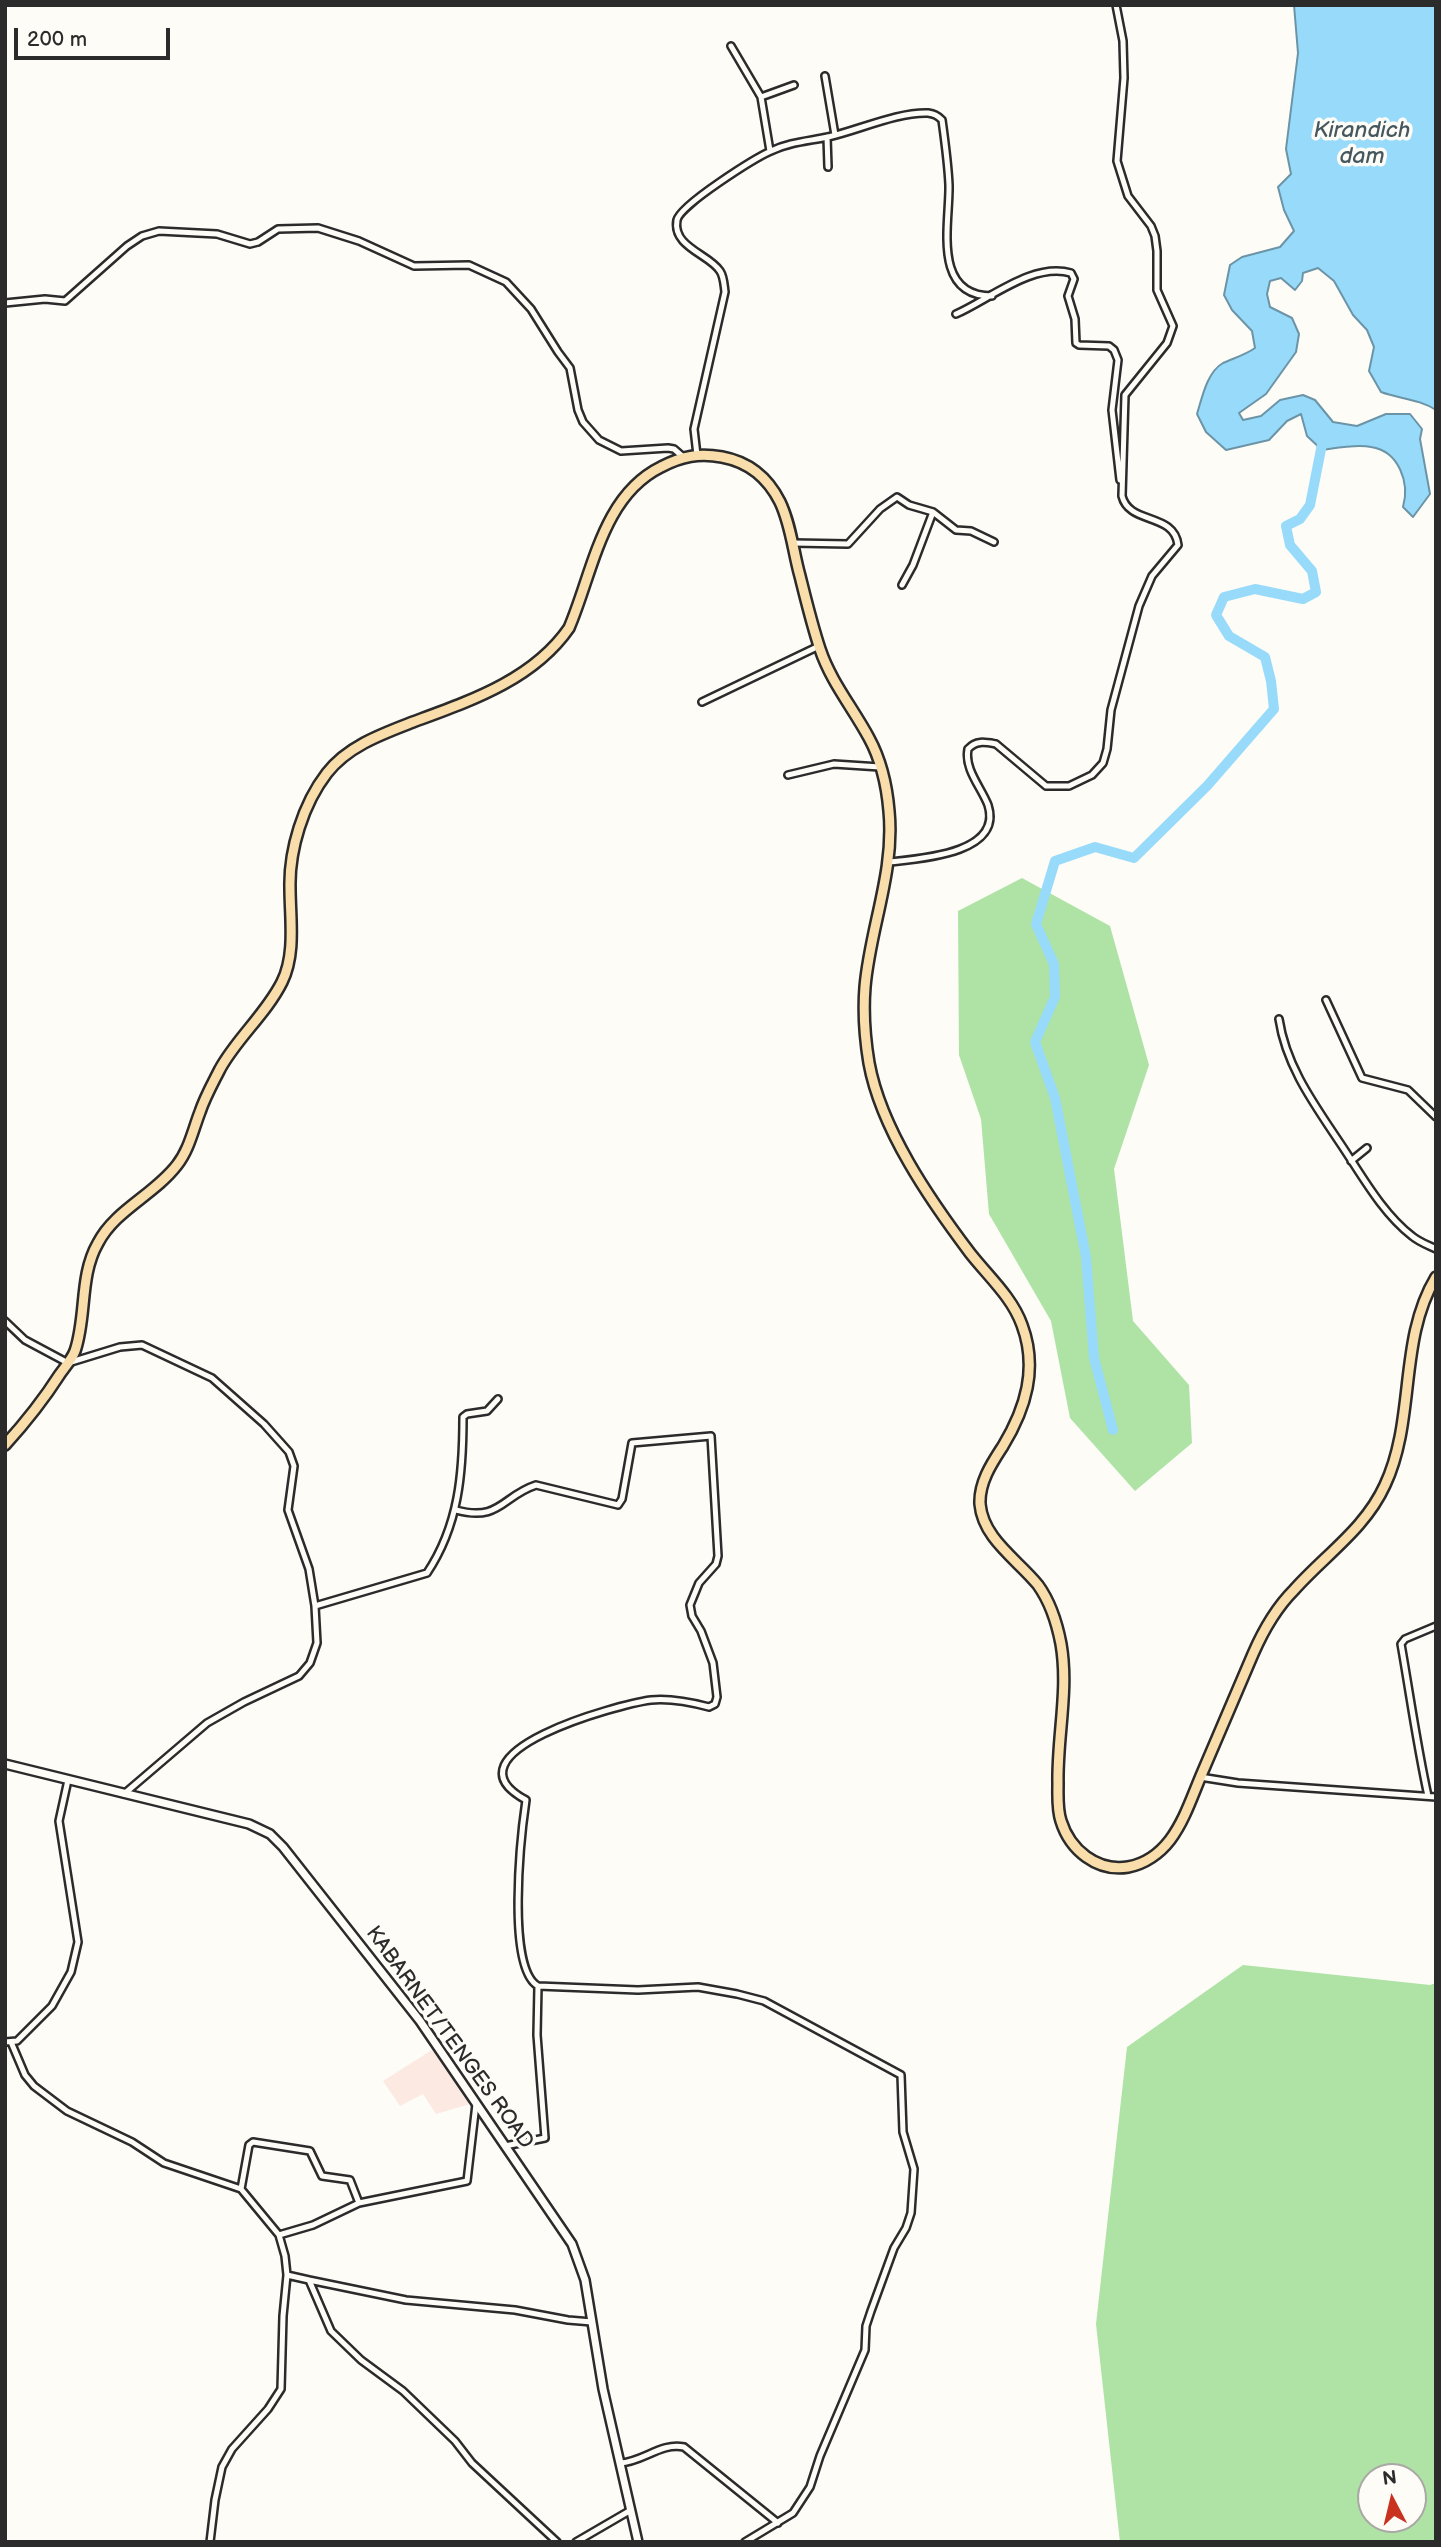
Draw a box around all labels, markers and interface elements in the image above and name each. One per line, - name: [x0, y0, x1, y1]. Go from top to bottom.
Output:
- scale bar: [18, 14, 173, 58]
- text: 200 m: [27, 27, 87, 52]
- water label: Kirandich dam: [1314, 117, 1410, 171]
- street label: KABARNET/TENGES ROAD: [360, 1922, 538, 2154]
- north arrow: [1357, 2463, 1427, 2533]
- text: N: [1381, 2466, 1398, 2491]

